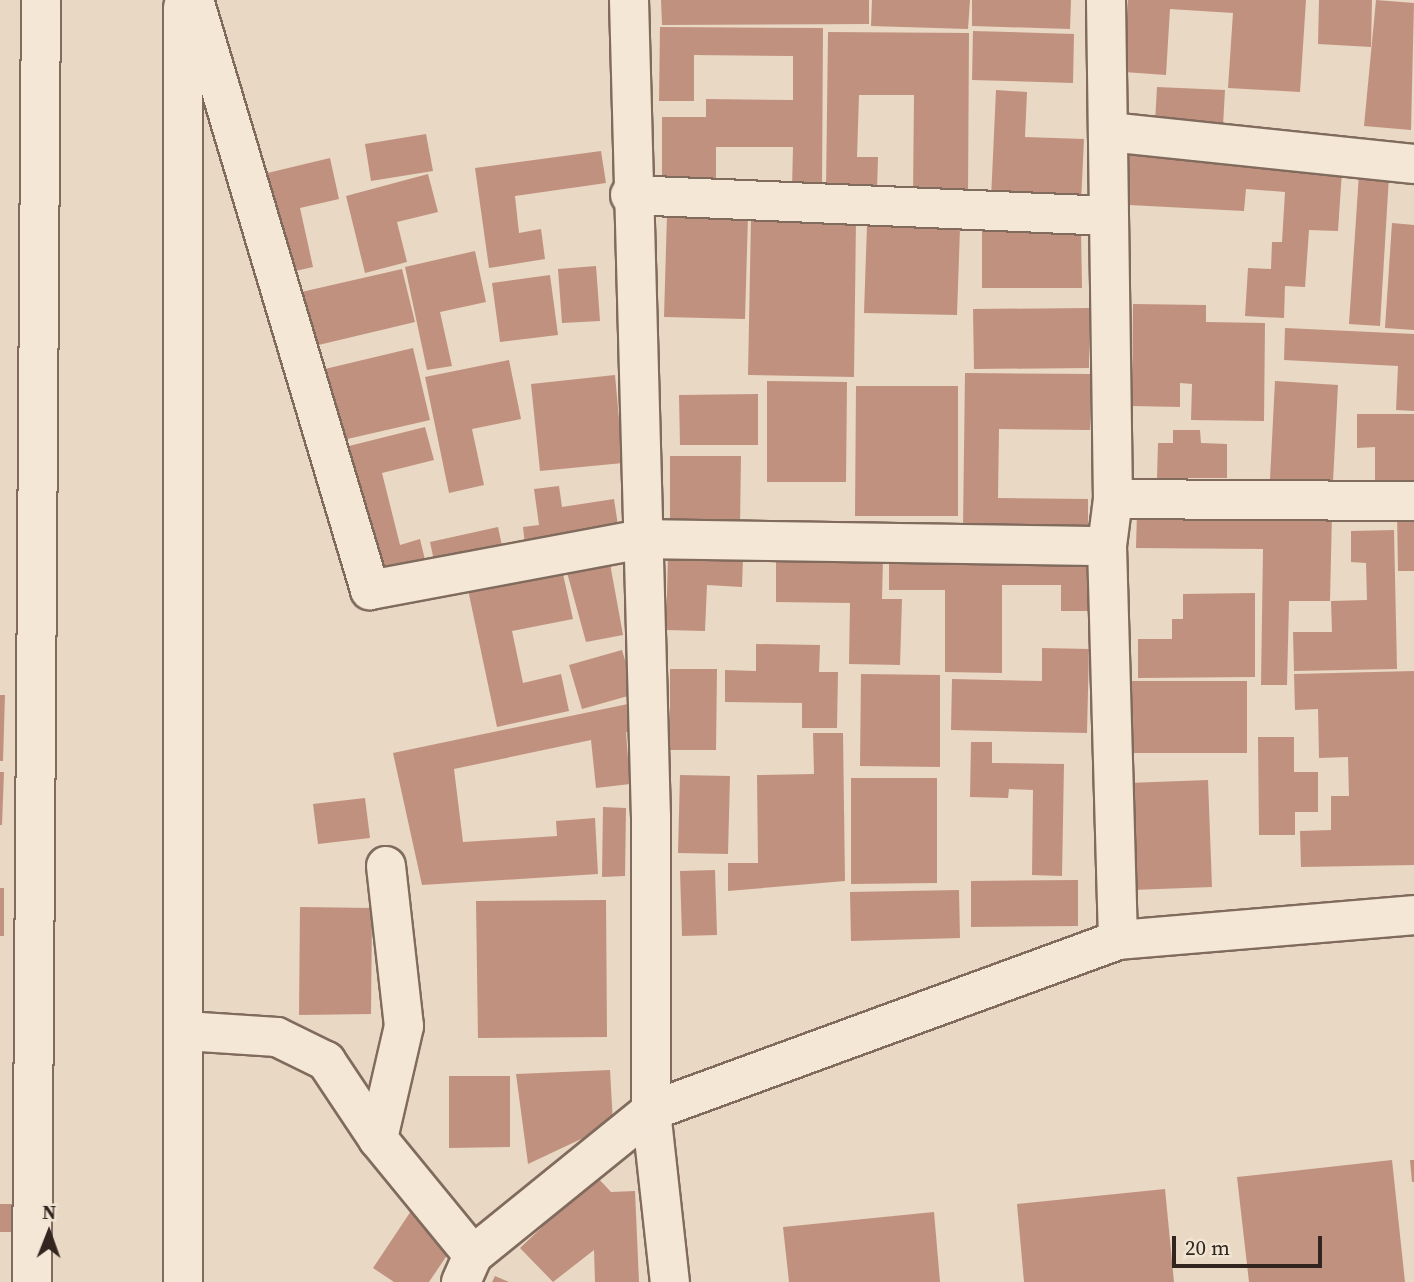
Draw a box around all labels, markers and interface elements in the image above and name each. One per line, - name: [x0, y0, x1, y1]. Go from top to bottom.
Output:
- north arrow: [14, 1198, 84, 1268]
- text: N: [42, 1199, 57, 1225]
- scale bar: [1176, 1222, 1326, 1266]
- text: 20 m: [1185, 1233, 1230, 1262]

